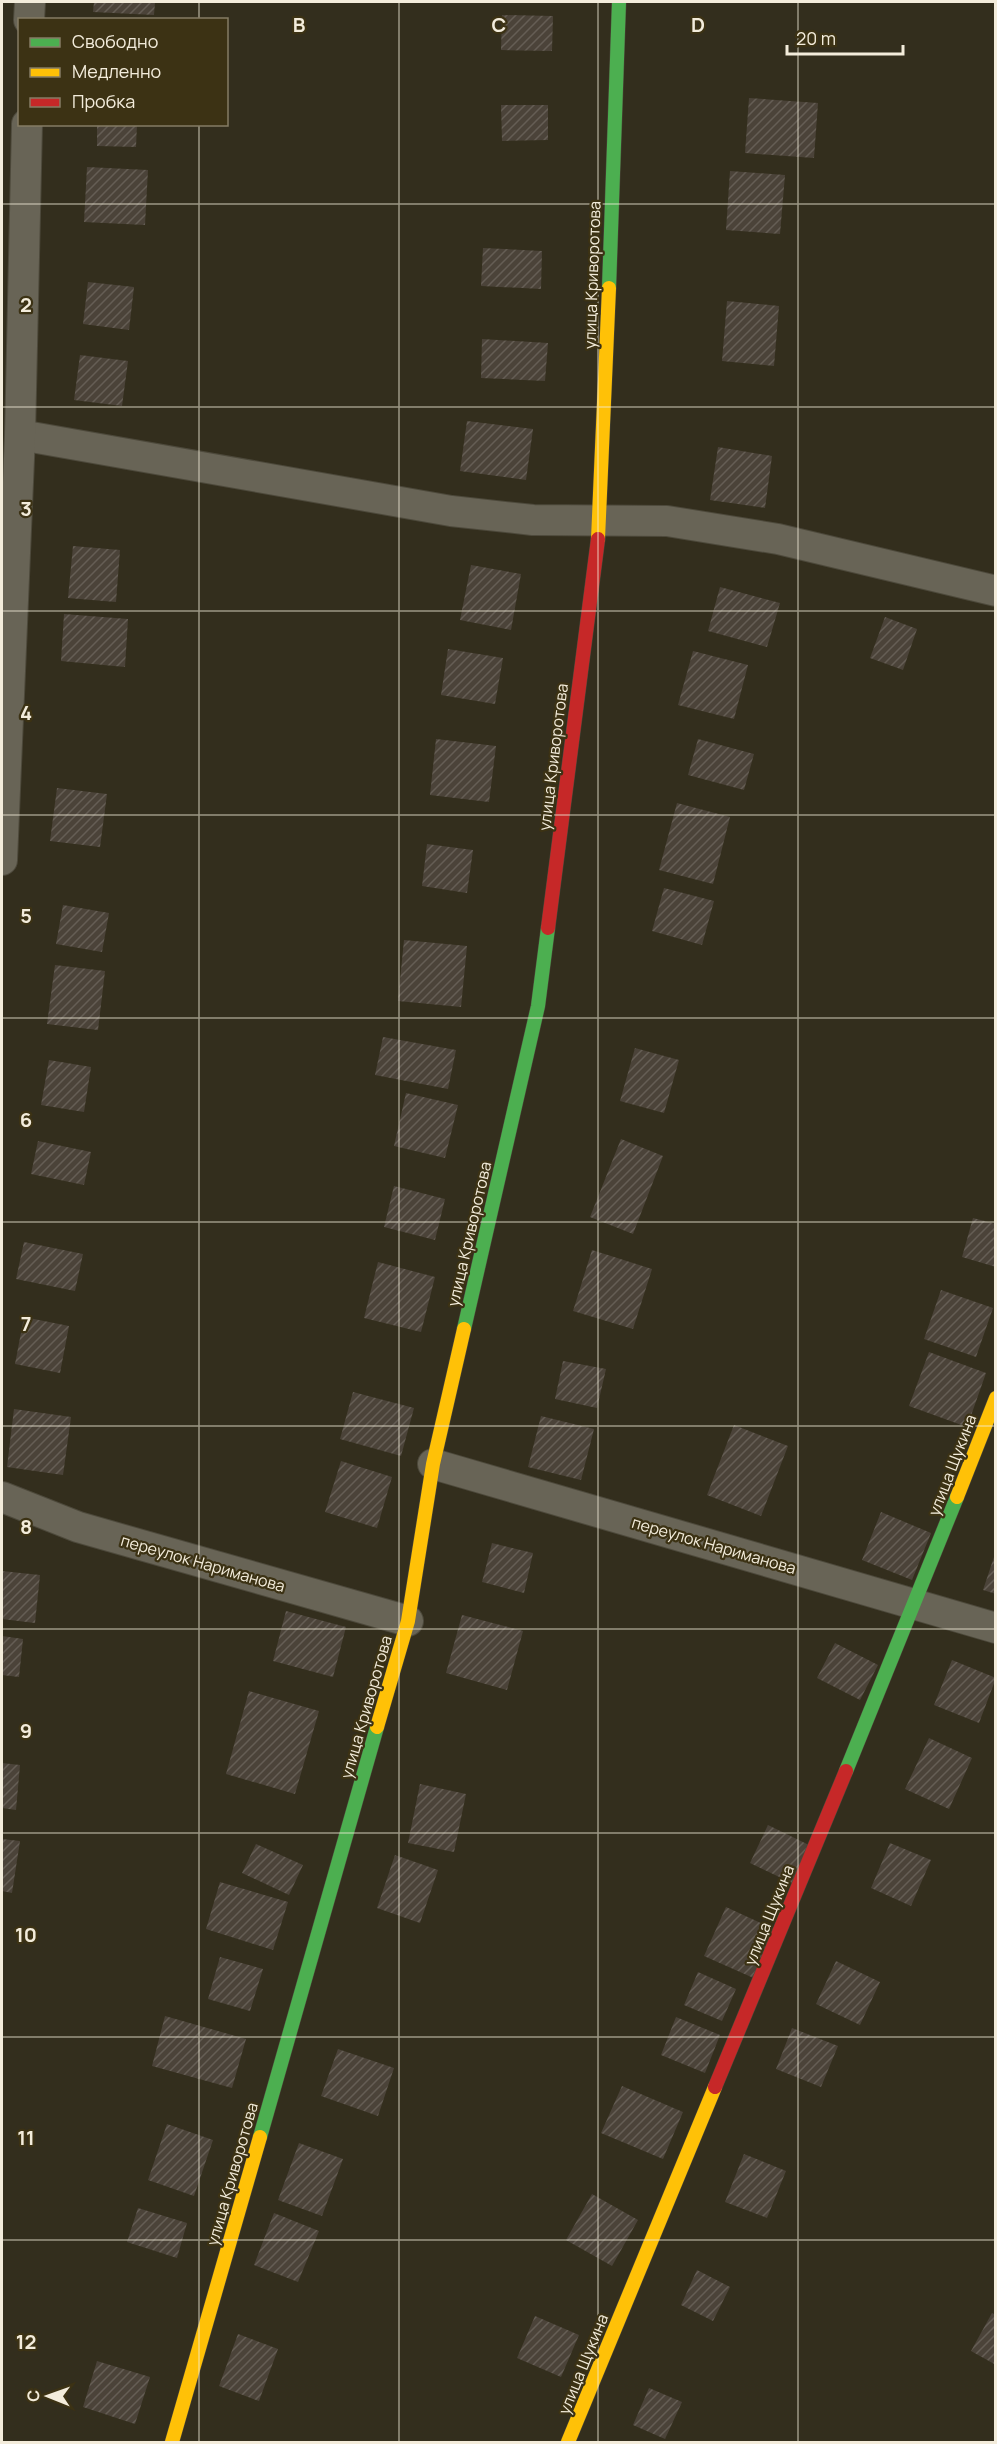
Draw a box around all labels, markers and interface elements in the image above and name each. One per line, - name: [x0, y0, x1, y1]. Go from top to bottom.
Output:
- text: B: [293, 11, 306, 38]
- text: C: [492, 11, 506, 38]
- text: D: [691, 11, 705, 38]
- legend: [18, 18, 228, 126]
- scale bar: [787, 18, 902, 56]
- text: 20 m: [796, 26, 836, 50]
- text: Свободно: [72, 29, 158, 53]
- text: Медленно: [72, 59, 161, 83]
- text: Пробка: [72, 89, 135, 113]
- street label: улица Криворотова: [578, 201, 606, 349]
- text: 2: [20, 291, 32, 318]
- text: 3: [20, 495, 32, 522]
- street label: улица Криворотова: [533, 682, 573, 832]
- text: 4: [20, 699, 32, 726]
- text: 5: [20, 902, 32, 929]
- text: 6: [20, 1106, 32, 1133]
- street label: улица Криворотова: [442, 1159, 496, 1309]
- text: 7: [21, 1310, 31, 1337]
- street label: улица Щукина: [923, 1411, 981, 1519]
- street label: переулок Нариманова: [629, 1511, 799, 1579]
- text: 8: [20, 1513, 32, 1540]
- street label: переулок Нариманова: [118, 1529, 288, 1597]
- street label: улица Криворотова: [335, 1633, 397, 1781]
- text: 9: [20, 1717, 32, 1744]
- street label: улица Щукина: [739, 1861, 799, 1969]
- text: 10: [15, 1921, 37, 1948]
- street label: улица Криворотова: [201, 2100, 263, 2248]
- text: 11: [17, 2124, 35, 2151]
- street label: улица Щукина: [553, 2310, 613, 2418]
- text: 12: [16, 2328, 36, 2355]
- north arrow: [18, 2366, 78, 2426]
- text: С: [22, 2389, 44, 2402]

